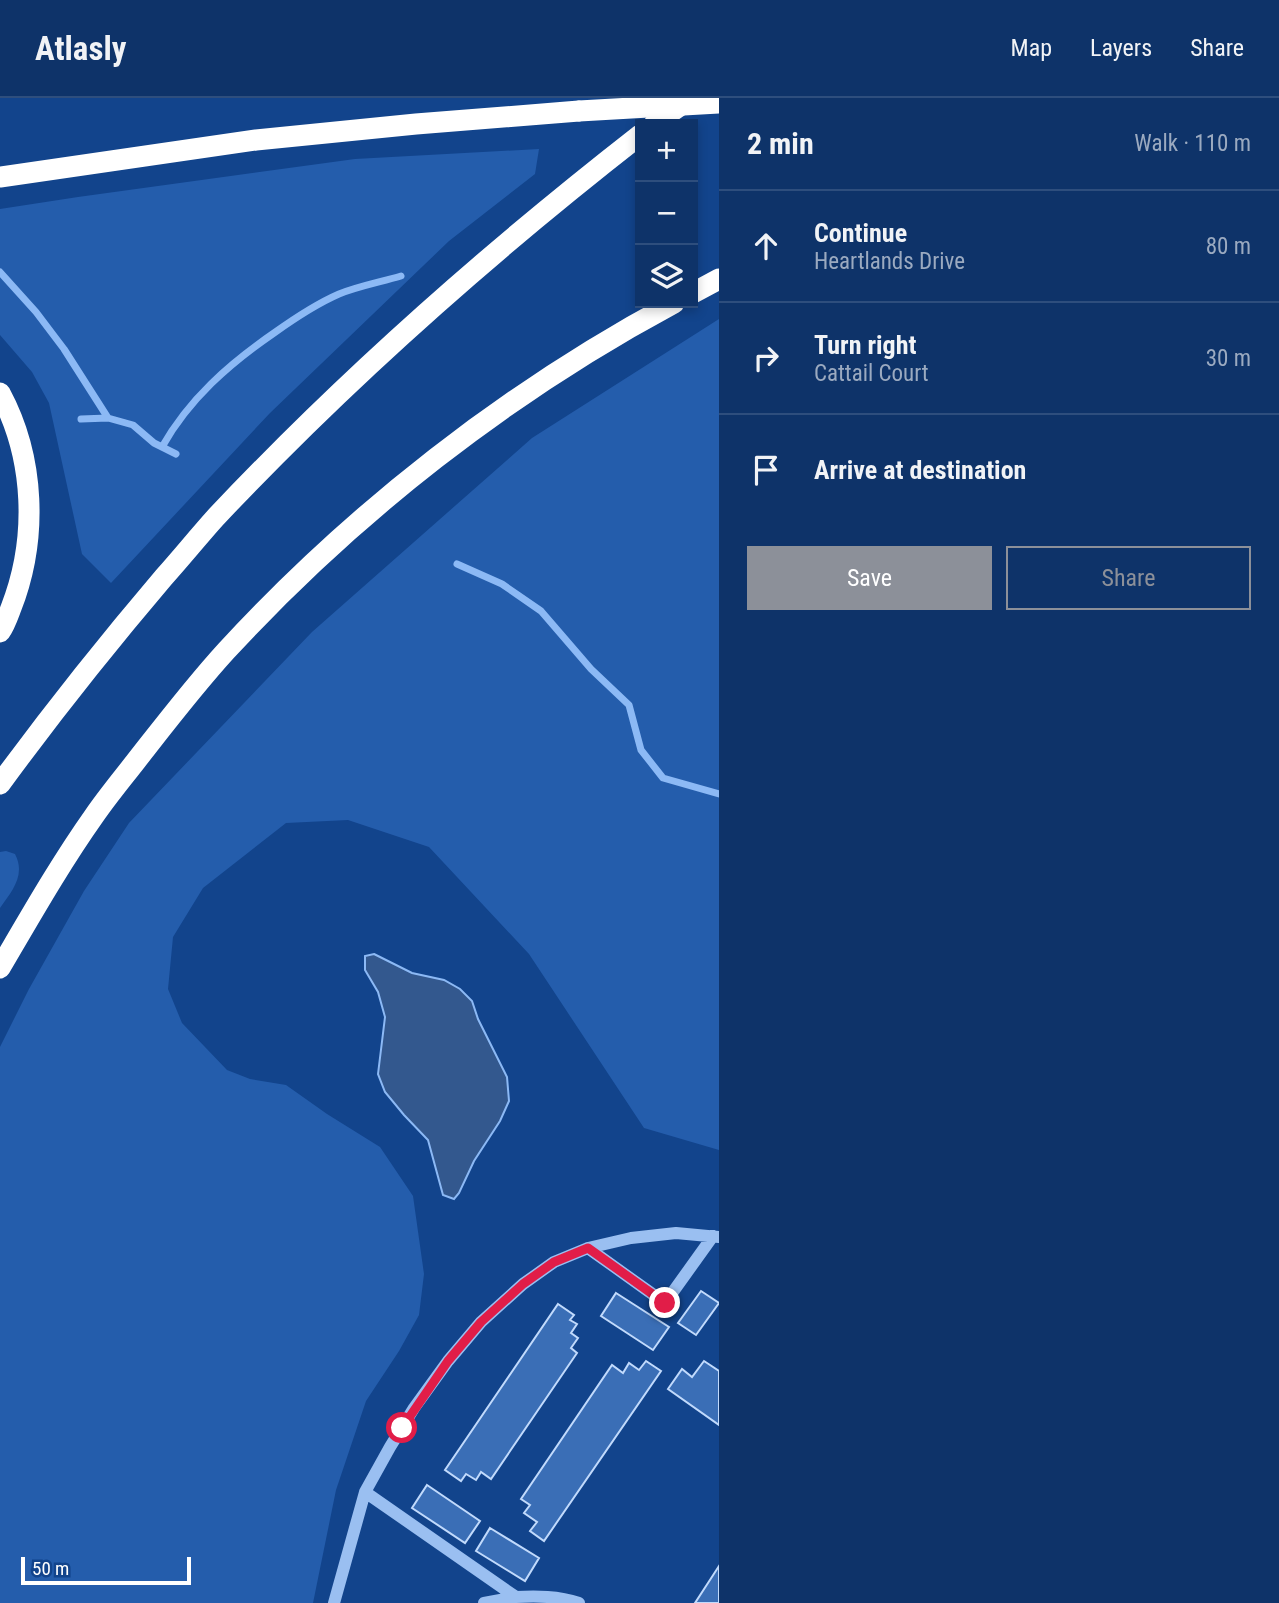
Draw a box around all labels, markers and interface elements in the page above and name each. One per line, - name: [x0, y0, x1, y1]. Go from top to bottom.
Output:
- text: Atlasly: [35, 29, 126, 68]
- text: Map: [1011, 34, 1052, 62]
- text: Layers: [1090, 34, 1152, 62]
- text: Share: [1190, 34, 1244, 62]
- map controls: [635, 119, 698, 308]
- button: +: [635, 119, 698, 182]
- text: 2 min: [747, 126, 814, 161]
- text: Walk · 110 m: [1134, 130, 1251, 157]
- button: −: [635, 182, 698, 245]
- text: Continue: [814, 218, 907, 248]
- icon: ahead: [747, 227, 785, 265]
- text: 80 m: [1206, 233, 1251, 260]
- button: layers: [635, 245, 698, 308]
- text: Heartlands Drive: [814, 248, 965, 275]
- text: Turn right: [814, 330, 916, 360]
- icon: right: [747, 339, 785, 377]
- text: 30 m: [1206, 345, 1251, 372]
- text: Cattail Court: [814, 360, 929, 387]
- icon: arrive: [747, 451, 785, 489]
- text: Arrive at destination: [814, 455, 1026, 485]
- button: Save: [747, 546, 992, 610]
- button: Share: [1006, 546, 1251, 610]
- route end: [649, 1287, 680, 1318]
- route start: [386, 1412, 417, 1443]
- scale bar: [21, 1554, 191, 1586]
- text: 50 m: [32, 1557, 69, 1580]

